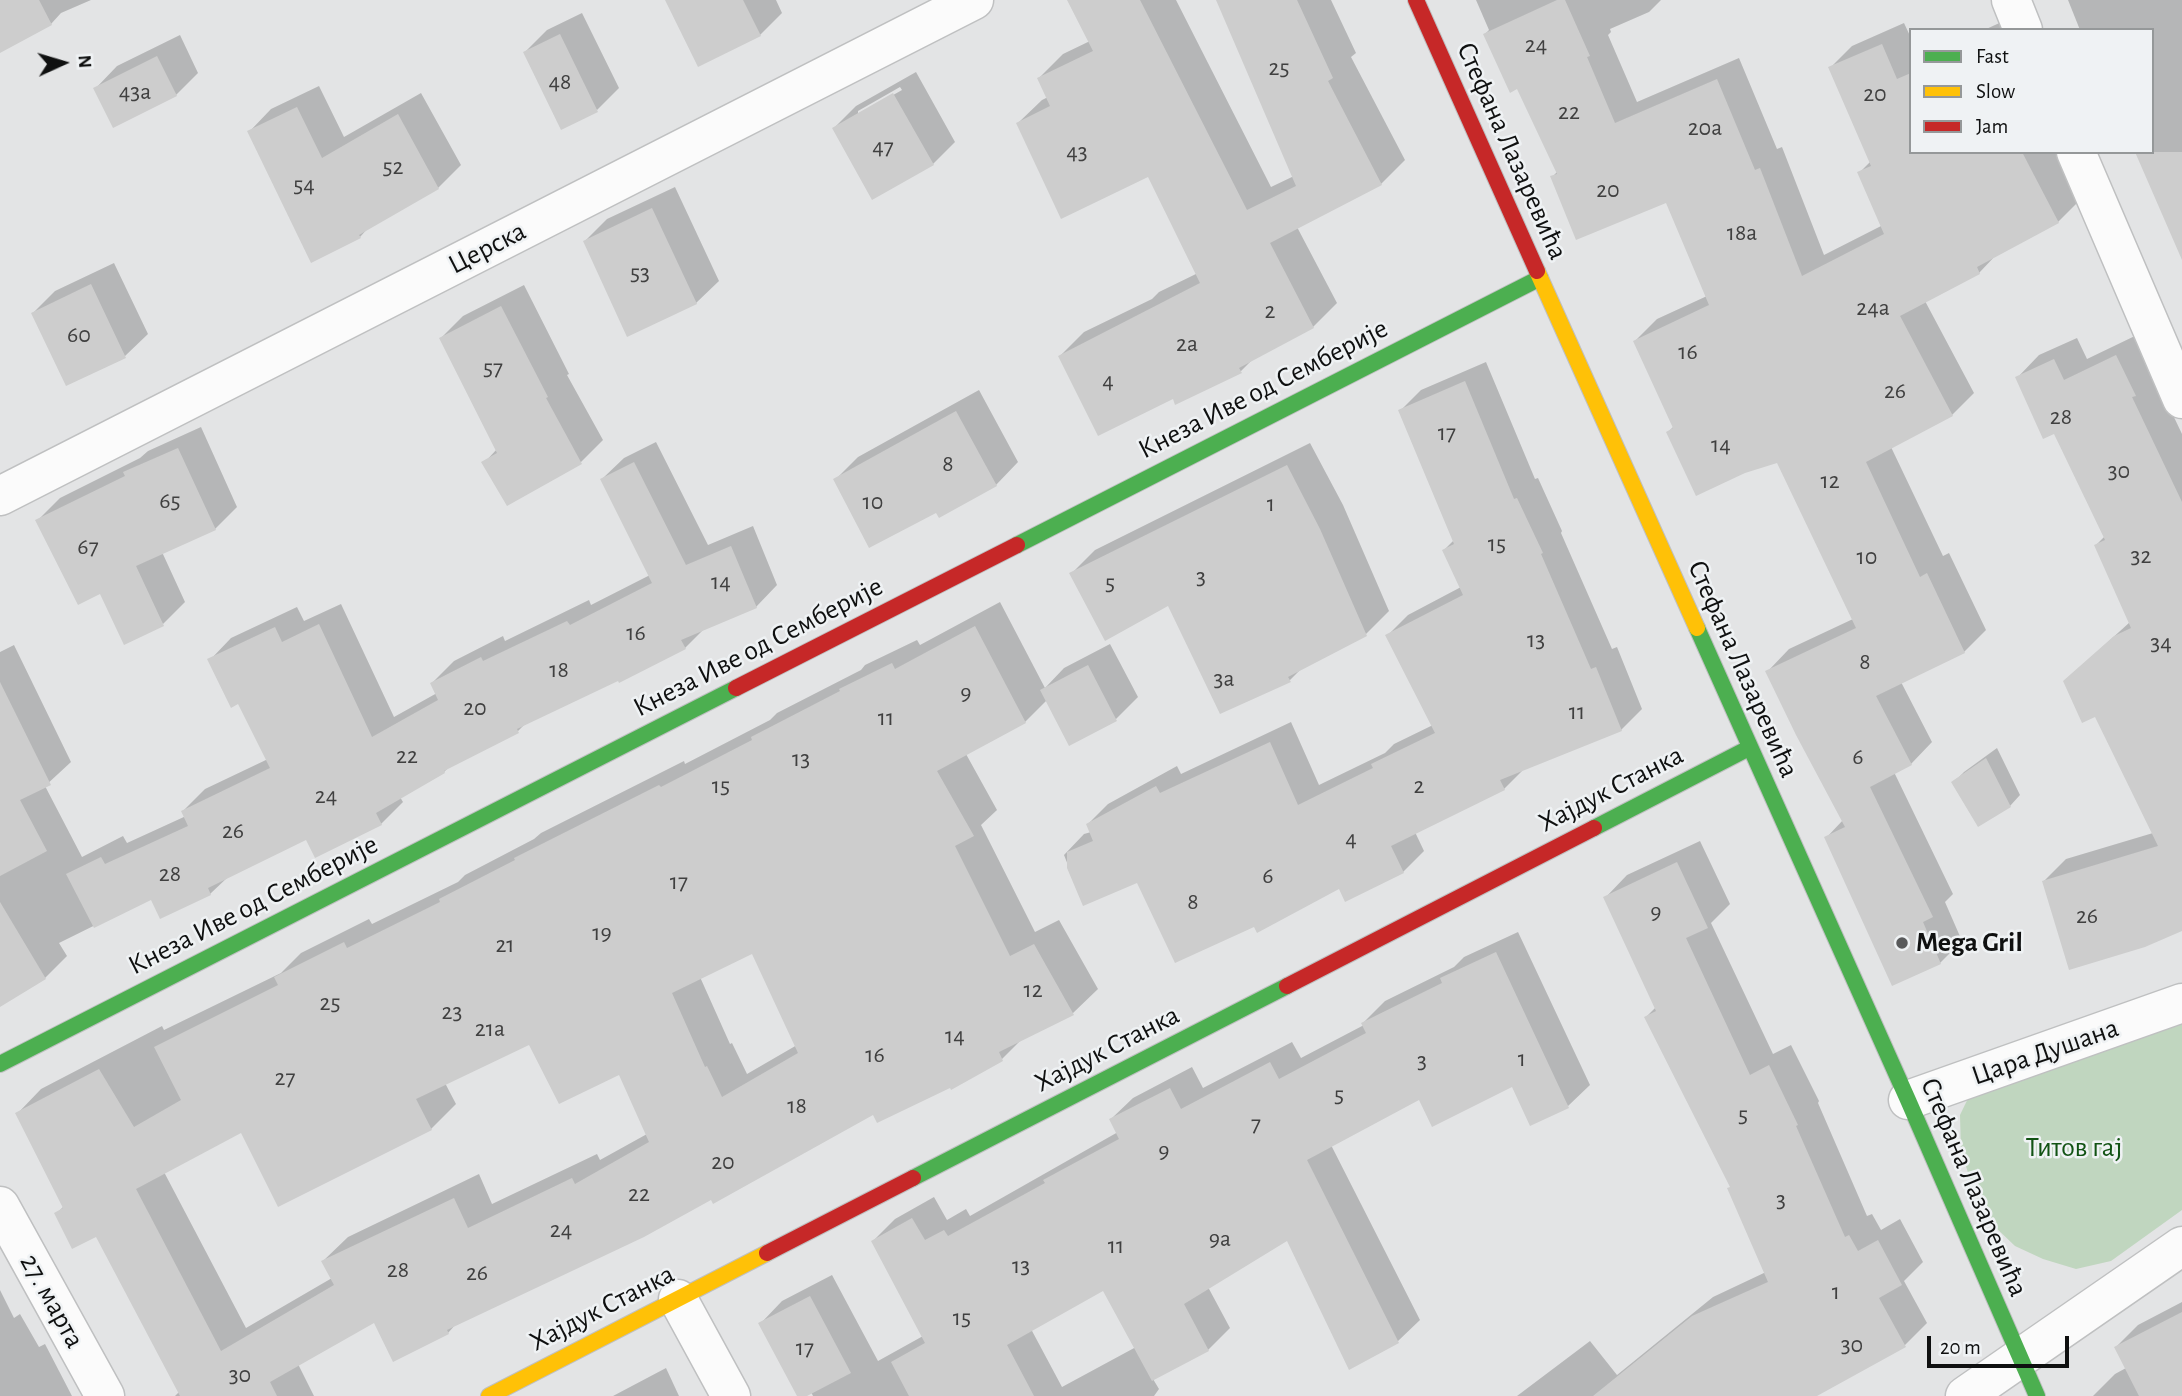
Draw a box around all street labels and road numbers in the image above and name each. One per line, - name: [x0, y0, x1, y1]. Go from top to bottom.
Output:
- street label: Стефана Лазаревића: [1449, 37, 1575, 265]
- street label: Церска: [443, 214, 531, 282]
- street label: Кнеза Иве од Семберије: [1133, 311, 1393, 467]
- street label: Стефана Лазаревића: [1680, 555, 1806, 783]
- street label: Кнеза Иве од Семберије: [628, 569, 888, 725]
- street label: Хајдук Станка: [1533, 738, 1689, 840]
- street label: Кнеза Иве од Семберије: [123, 827, 383, 983]
- street label: Хајдук Станка: [1029, 998, 1185, 1100]
- street label: Цара Душана: [1967, 1011, 2123, 1093]
- street label: Стефана Лазаревића: [1913, 1073, 2035, 1301]
- street label: 27. марта: [12, 1248, 92, 1354]
- street label: Хајдук Станка: [524, 1257, 680, 1359]

